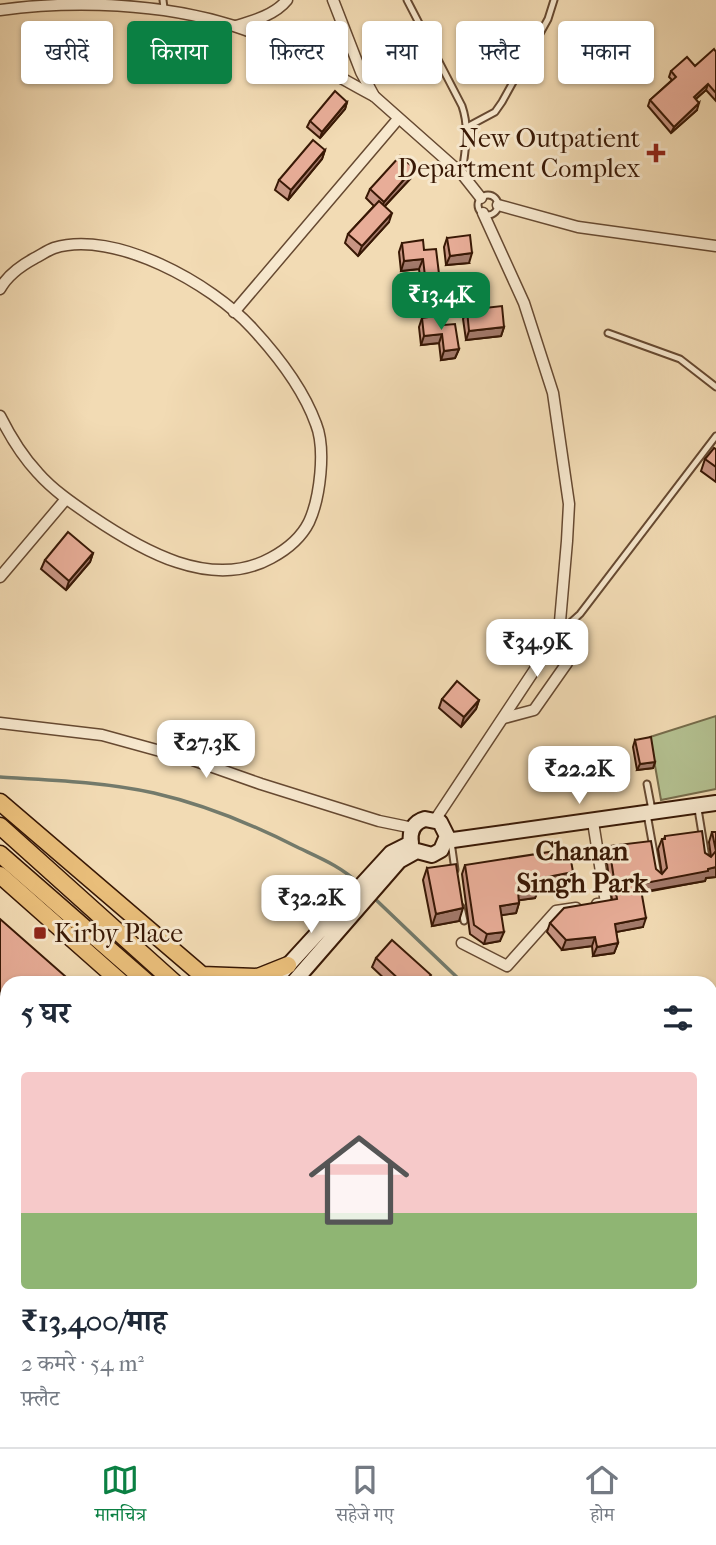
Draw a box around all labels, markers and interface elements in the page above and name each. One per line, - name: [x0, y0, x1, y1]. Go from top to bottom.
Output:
- chip: खरीदें: [21, 21, 113, 84]
- chip: किराया: [127, 21, 232, 84]
- chip: फ़िल्टर: [246, 21, 348, 84]
- chip: नया: [362, 21, 442, 84]
- chip: फ़्लैट: [456, 21, 544, 84]
- chip: मकान: [558, 21, 654, 84]
- place label: New Outpatient Department Complex: [397, 123, 641, 184]
- marker: New Outpatient Department Complex: [646, 143, 666, 163]
- pin: ₹13.4K: [384, 272, 498, 332]
- text: ₹13.4K: [408, 281, 474, 308]
- pin: ₹34.9K: [480, 620, 594, 679]
- text: ₹34.9K: [502, 628, 572, 655]
- pin: ₹27.3K: [149, 720, 263, 780]
- text: ₹27.3K: [173, 729, 239, 756]
- pin: ₹22.2K: [522, 746, 636, 806]
- text: ₹22.2K: [544, 755, 614, 782]
- district label: Chanan Singh Park: [516, 834, 649, 899]
- pin: ₹32.2K: [254, 876, 368, 935]
- text: ₹32.2K: [277, 884, 345, 911]
- place label: Kirby Place: [54, 918, 183, 949]
- marker: Kirby Place: [32, 925, 48, 941]
- text: 5 घर: [21, 996, 70, 1031]
- icon: filters: [659, 999, 697, 1037]
- icon: home: [296, 1117, 422, 1243]
- text: ₹13,400/माह: [21, 1304, 167, 1339]
- text: 2 कमरे · 54 m²: [21, 1350, 144, 1377]
- text: फ़्लैट: [21, 1385, 59, 1412]
- tab: मानचित्र: [95, 1461, 146, 1533]
- tab: सहेजे गए: [336, 1461, 394, 1533]
- tab: होम: [583, 1461, 621, 1533]

